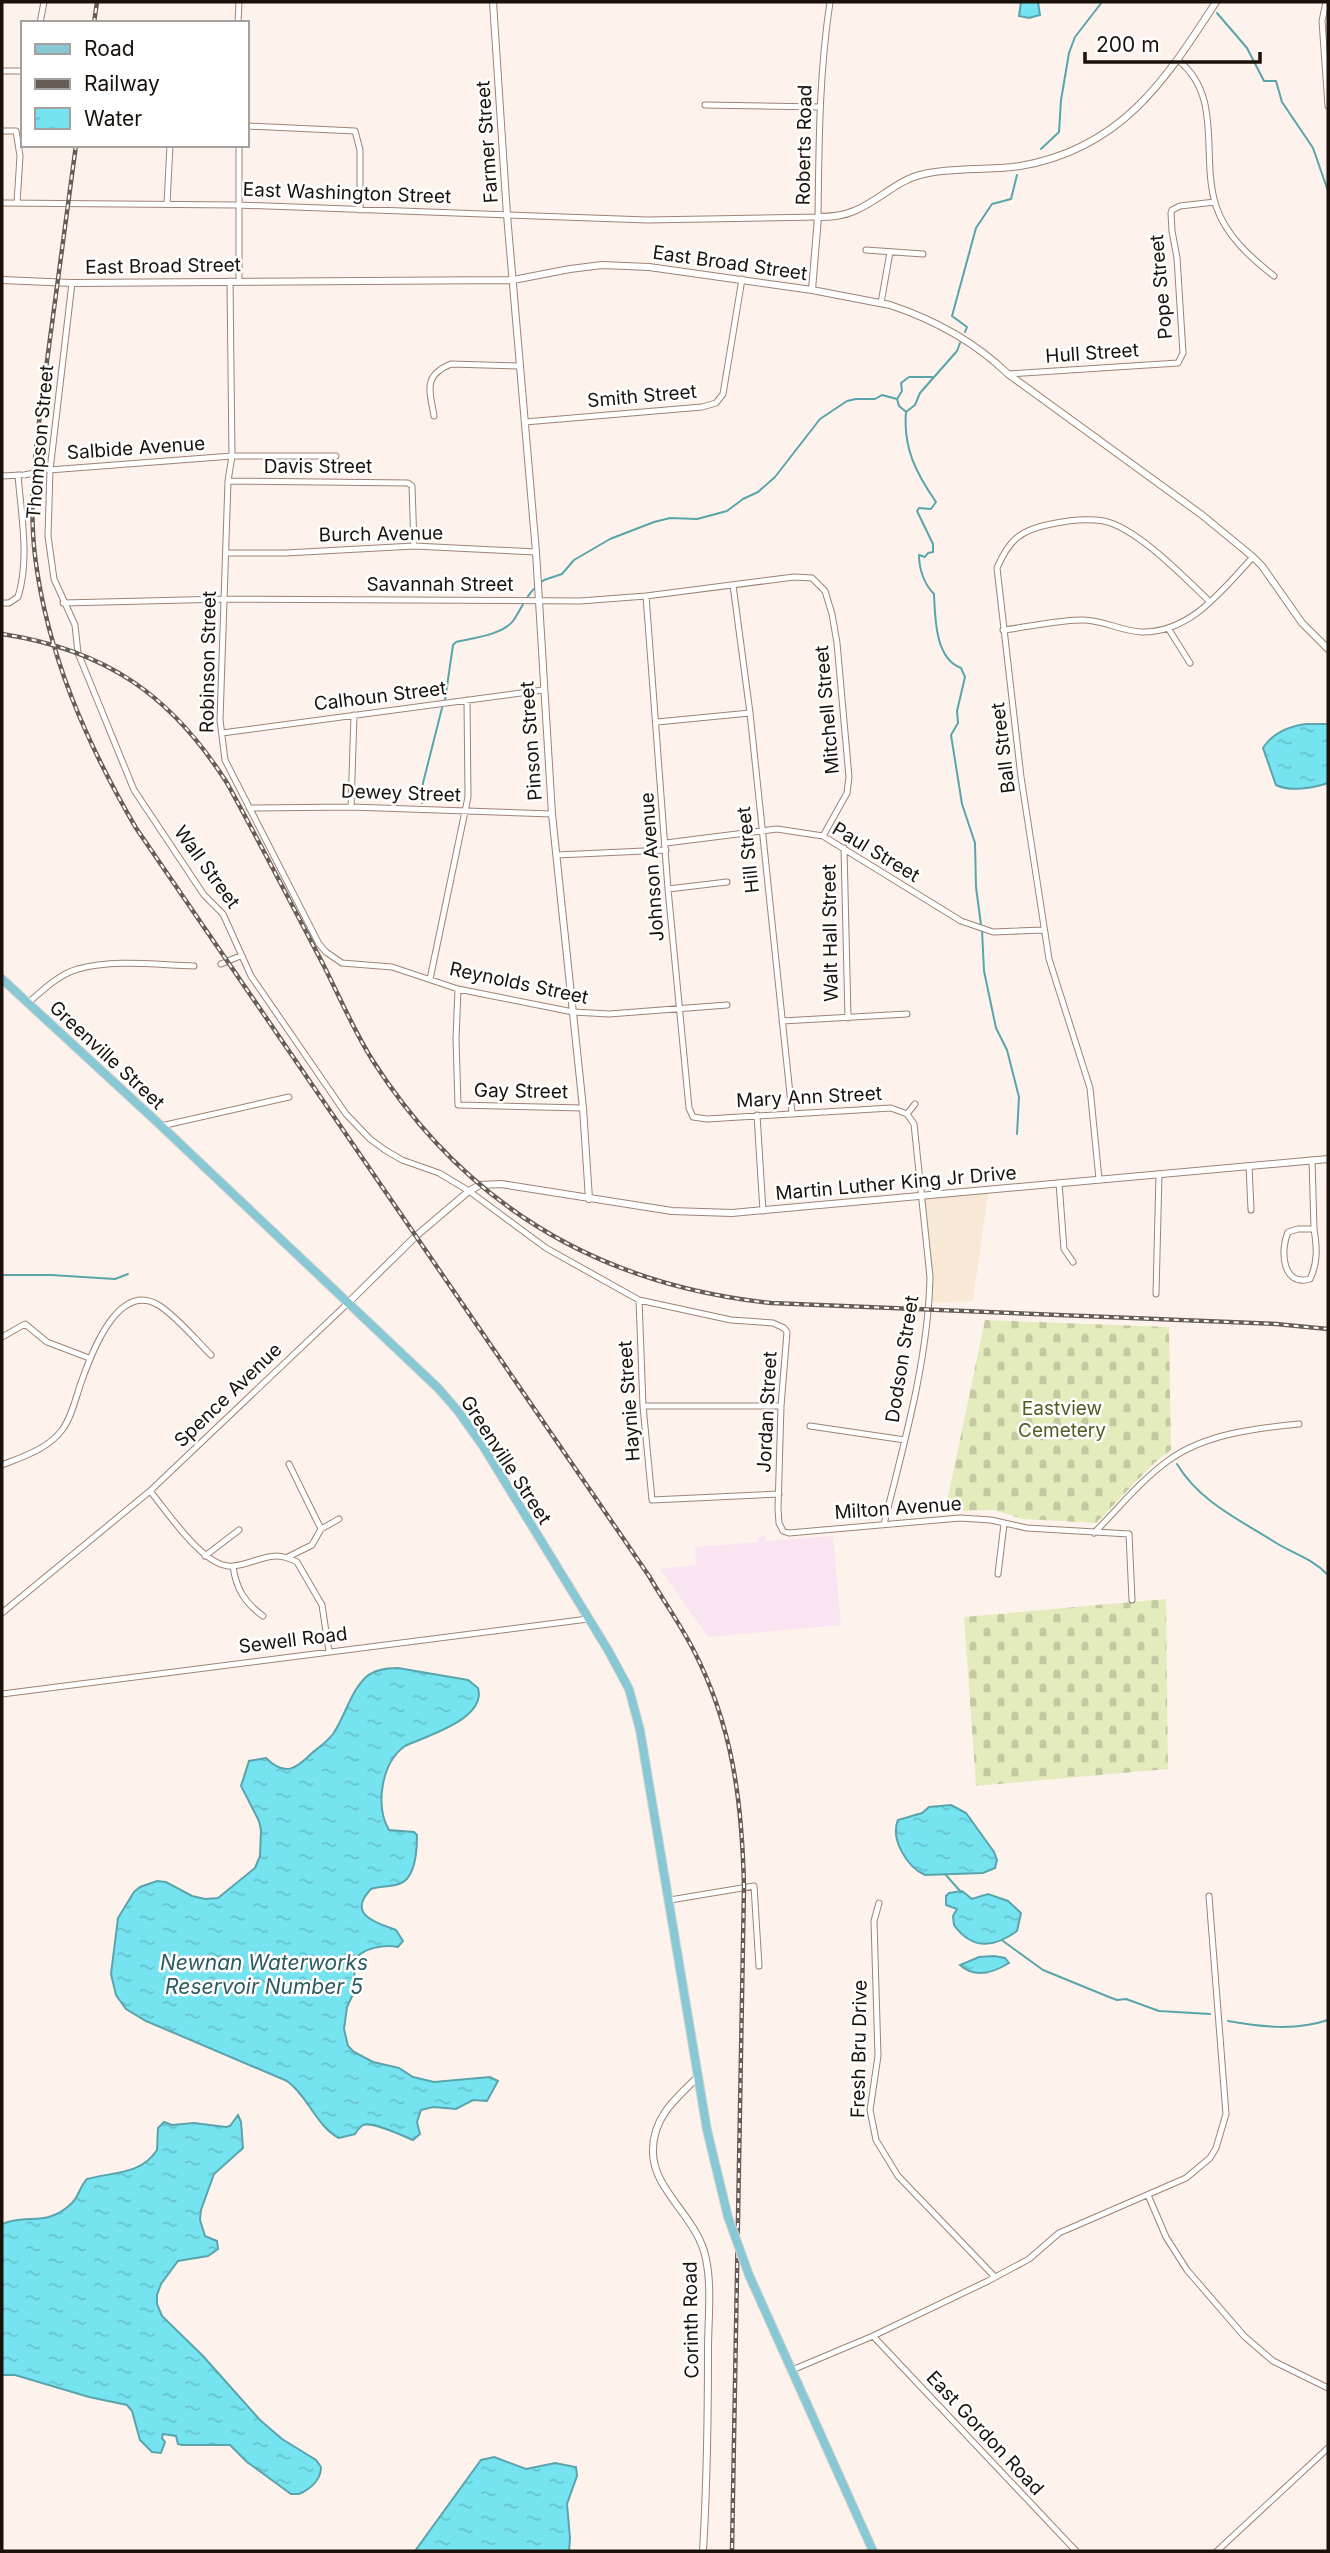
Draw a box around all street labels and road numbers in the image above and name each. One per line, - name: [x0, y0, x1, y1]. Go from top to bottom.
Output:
- street label: Farmer Street: [471, 80, 503, 204]
- street label: Roberts Road: [791, 84, 817, 206]
- street label: East Washington Street: [242, 178, 452, 208]
- street label: Pope Street: [1145, 234, 1177, 340]
- street label: East Broad Street: [651, 241, 809, 285]
- street label: East Broad Street: [85, 253, 241, 279]
- street label: Hull Street: [1045, 338, 1139, 368]
- street label: Thompson Street: [22, 364, 58, 520]
- street label: Smith Street: [586, 380, 698, 412]
- street label: Salbide Avenue: [66, 432, 206, 464]
- street label: Davis Street: [264, 455, 372, 478]
- street label: Burch Avenue: [318, 521, 444, 547]
- street label: Savannah Street: [366, 573, 514, 596]
- street label: Robinson Street: [195, 591, 221, 733]
- street label: Mitchell Street: [810, 645, 844, 775]
- street label: Calhoun Street: [312, 676, 448, 716]
- street label: Pinson Street: [515, 681, 547, 801]
- street label: Ball Street: [986, 701, 1020, 795]
- street label: Dewey Street: [341, 779, 461, 807]
- street label: Johnson Avenue: [635, 792, 669, 942]
- street label: Hill Street: [732, 806, 764, 894]
- street label: Paul Street: [828, 817, 924, 887]
- street label: Wall Street: [169, 821, 245, 913]
- street label: Walt Hall Street: [817, 864, 843, 1002]
- street label: Reynolds Street: [448, 957, 590, 1009]
- street label: Greenville Street: [45, 996, 169, 1114]
- street label: Gay Street: [474, 1079, 568, 1103]
- street label: Mary Ann Street: [736, 1082, 882, 1112]
- street label: Martin Luther King Jr Drive: [774, 1161, 1018, 1205]
- street label: Dodson Street: [881, 1294, 923, 1424]
- street label: Spence Avenue: [170, 1338, 286, 1452]
- street label: Haynie Street: [613, 1340, 645, 1462]
- street label: Jordan Street: [752, 1351, 782, 1473]
- street label: Greenville Street: [456, 1391, 556, 1529]
- street label: Milton Avenue: [834, 1492, 962, 1524]
- street label: Sewell Road: [237, 1622, 349, 1658]
- street label: Fresh Bru Drive: [846, 1980, 872, 2118]
- street label: Corinth Road: [678, 2261, 704, 2379]
- street label: East Gordon Road: [922, 2366, 1048, 2500]

